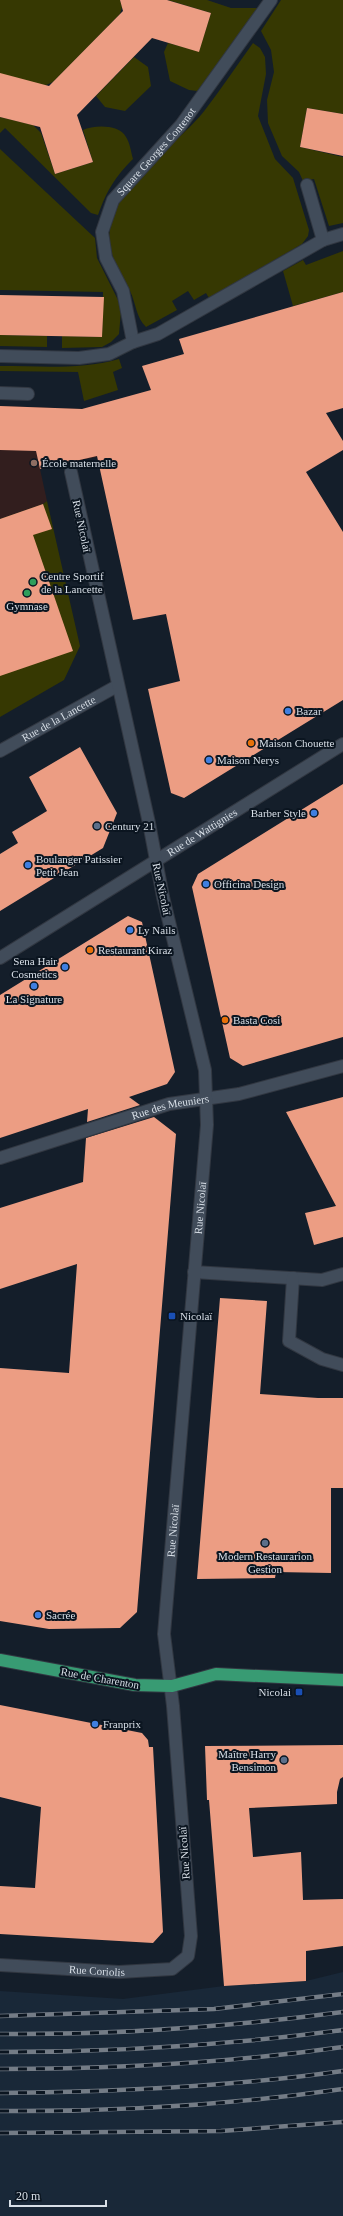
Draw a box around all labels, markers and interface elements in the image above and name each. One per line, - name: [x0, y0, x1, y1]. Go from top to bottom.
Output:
- street label: Square Georges Contenot: [114, 105, 198, 198]
- place label: École maternelle: [42, 457, 116, 469]
- marker: École maternelle: [29, 458, 39, 468]
- street label: Rue Nicolaï: [71, 499, 93, 553]
- place label: Centre Sportif de la Lancette: [41, 570, 104, 595]
- marker: Centre Sportif de la Lancette: [28, 577, 38, 587]
- marker: Gymnase: [22, 588, 32, 598]
- place label: Gymnase: [6, 600, 48, 612]
- street label: Rue de la Lancette: [20, 693, 98, 744]
- place label: Bazar: [296, 705, 322, 717]
- marker: Bazar: [283, 706, 293, 716]
- place label: Maison Chouette: [259, 737, 335, 749]
- marker: Maison Chouette: [246, 738, 256, 748]
- place label: Maison Nerys: [217, 754, 279, 766]
- marker: Maison Nerys: [204, 755, 214, 765]
- street label: Rue de Wattignies: [165, 806, 239, 858]
- place label: Barber Style: [251, 807, 306, 819]
- marker: Barber Style: [309, 808, 319, 818]
- place label: Century 21: [105, 820, 154, 832]
- marker: Century 21: [92, 821, 102, 831]
- place label: Boulanger Patissier Petit Jean: [36, 853, 122, 878]
- marker: Boulanger Patissier Petit Jean: [23, 860, 33, 870]
- street label: Rue Nicolaï: [151, 862, 173, 916]
- place label: Officina Design: [214, 878, 285, 890]
- marker: Officina Design: [201, 879, 211, 889]
- place label: Ly Nails: [138, 924, 176, 936]
- marker: Ly Nails: [125, 925, 135, 935]
- place label: Restaurant Kiraz: [98, 944, 172, 956]
- marker: Restaurant Kiraz: [85, 945, 95, 955]
- place label: Sena Hair Cosmetics: [11, 955, 57, 980]
- marker: Sena Hair Cosmetics: [60, 962, 70, 972]
- marker: La Signature: [29, 981, 39, 991]
- place label: La Signature: [6, 993, 62, 1005]
- place label: Basta Cosi: [233, 1014, 280, 1026]
- marker: Basta Cosi: [220, 1015, 230, 1025]
- street label: Rue des Meuniers: [130, 1092, 210, 1122]
- street label: Rue Nicolaï: [192, 1181, 208, 1235]
- place label: Nicolaï: [180, 1310, 212, 1322]
- marker: Nicolaï: [167, 1311, 177, 1321]
- street label: Rue Nicolaï: [165, 1504, 181, 1558]
- marker: Modern Restaurarion Gestion: [260, 1538, 270, 1548]
- place label: Modern Restaurarion Gestion: [218, 1550, 312, 1575]
- place label: Sacrée: [46, 1609, 75, 1621]
- marker: Sacrée: [33, 1610, 43, 1620]
- street label: Rue de Charenton: [60, 1665, 141, 1691]
- place label: Nicolai: [259, 1686, 291, 1698]
- marker: Nicolai: [294, 1687, 304, 1697]
- place label: Franprix: [103, 1718, 141, 1730]
- marker: Franprix: [90, 1719, 100, 1729]
- place label: Maître Harry Bensimon: [218, 1748, 276, 1773]
- marker: Maître Harry Bensimon: [279, 1755, 289, 1765]
- street label: Rue Nicolaï: [176, 1826, 192, 1880]
- street label: Rue Coriolis: [69, 1963, 125, 1978]
- scale bar: [10, 2182, 106, 2208]
- text: 20 m: [16, 2189, 41, 2203]

